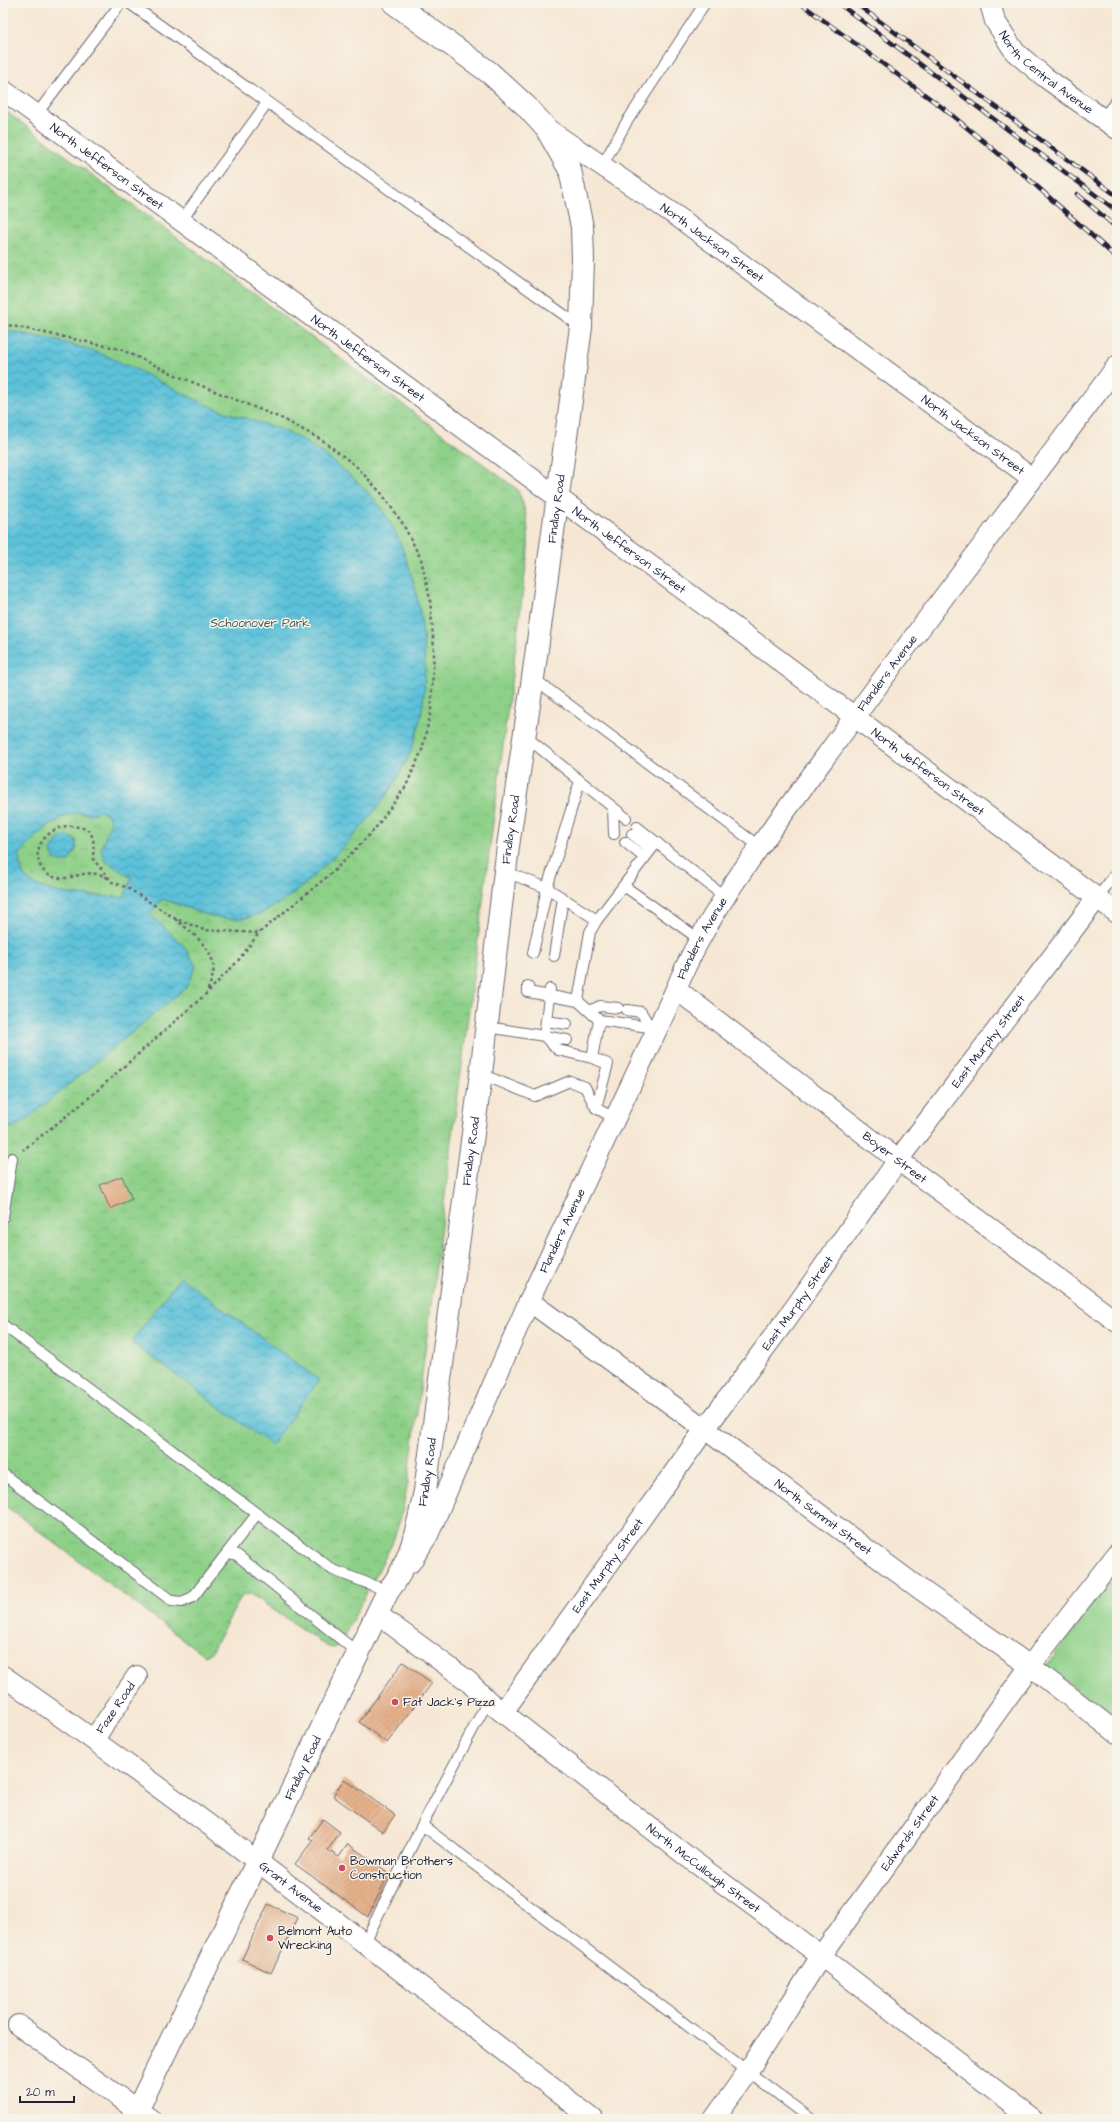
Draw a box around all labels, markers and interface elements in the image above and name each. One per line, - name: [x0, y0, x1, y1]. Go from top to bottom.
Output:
- street label: North Central Avenue: [995, 27, 1097, 118]
- street label: North Jefferson Street: [47, 119, 167, 214]
- street label: North Jackson Street: [657, 199, 768, 286]
- street label: North Jefferson Street: [308, 311, 429, 406]
- street label: North Jackson Street: [918, 391, 1028, 479]
- street label: Findlay Road: [543, 473, 569, 544]
- street label: North Jefferson Street: [569, 502, 690, 598]
- park label: Schoonover Park: [210, 615, 310, 632]
- street label: Flanders Avenue: [853, 631, 921, 715]
- street label: North Jefferson Street: [868, 724, 988, 820]
- street label: Findlay Road: [497, 794, 524, 865]
- street label: Flanders Avenue: [673, 893, 731, 982]
- street label: East Murphy Street: [947, 991, 1029, 1091]
- street label: Findlay Road: [458, 1116, 484, 1187]
- street label: Boyer Street: [859, 1127, 931, 1187]
- street label: Flanders Avenue: [535, 1185, 590, 1276]
- street label: East Murphy Street: [758, 1252, 837, 1354]
- street label: Findlay Road: [414, 1437, 441, 1508]
- street label: North Summit Street: [771, 1475, 876, 1559]
- street label: East Murphy Street: [568, 1515, 647, 1616]
- street label: Faze Road: [92, 1678, 139, 1737]
- place label: Fat Jack's Pizza: [403, 1694, 495, 1711]
- marker: Fat Jack's Pizza: [390, 1697, 400, 1707]
- street label: Findlay Road: [280, 1733, 325, 1803]
- street label: Edwards Street: [877, 1791, 943, 1874]
- street label: North McCullough Street: [643, 1819, 764, 1917]
- place label: Bowman Brothers Construction: [350, 1853, 453, 1884]
- street label: Grant Avenue: [256, 1857, 327, 1917]
- marker: Bowman Brothers Construction: [337, 1863, 347, 1873]
- place label: Belmont Auto Wrecking: [278, 1923, 352, 1955]
- marker: Belmont Auto Wrecking: [265, 1933, 275, 1943]
- scale bar: [20, 2078, 74, 2104]
- text: 20 m: [26, 2084, 55, 2101]

